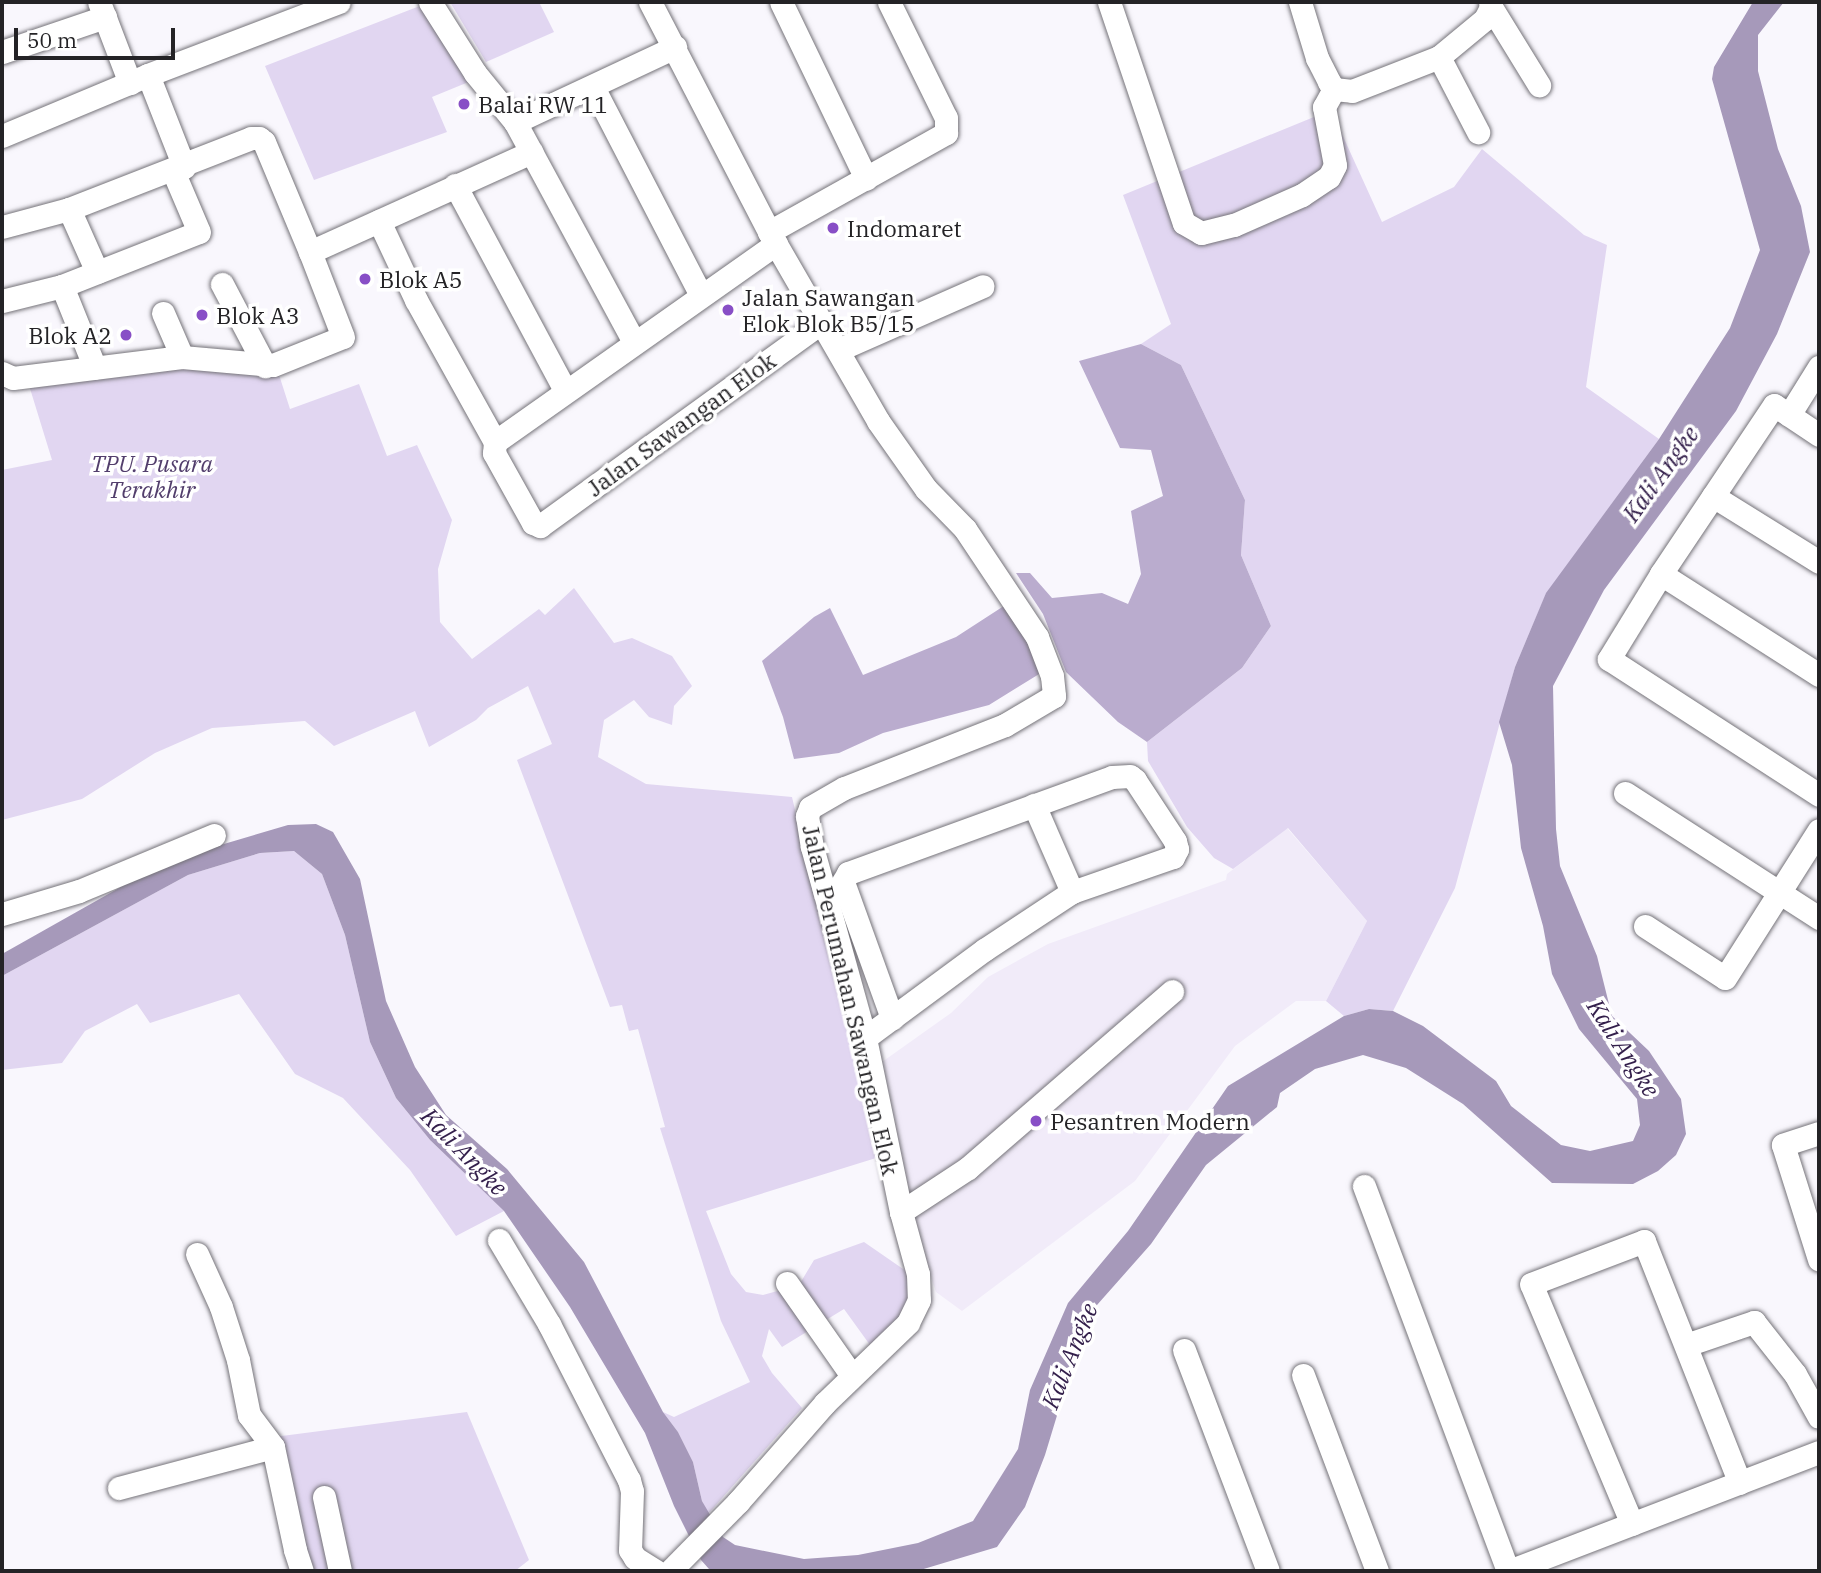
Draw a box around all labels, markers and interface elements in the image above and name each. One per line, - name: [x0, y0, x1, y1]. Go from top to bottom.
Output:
- scale bar: [18, 14, 178, 58]
- text: 50 m: [27, 26, 77, 54]
- place label: Balai RW 11: [478, 90, 608, 118]
- marker: Balai RW 11: [456, 96, 472, 112]
- place label: Indomaret: [847, 214, 962, 242]
- marker: Indomaret: [825, 220, 841, 236]
- place label: Blok A5: [379, 265, 463, 293]
- marker: Blok A5: [357, 271, 373, 287]
- place label: Jalan Sawangan Elok Blok B5/15: [742, 283, 915, 337]
- place label: Blok A3: [216, 301, 300, 329]
- marker: Jalan Sawangan Elok Blok B5/15: [720, 302, 736, 318]
- marker: Blok A3: [194, 307, 210, 323]
- place label: Blok A2: [28, 321, 112, 349]
- marker: Blok A2: [118, 327, 134, 343]
- street label: Jalan Sawangan Elok: [581, 346, 781, 502]
- water label: Kali Angke: [1617, 421, 1705, 527]
- park label: TPU. Pusara Terakhir: [91, 449, 213, 503]
- street label: Jalan Perumahan Sawangan Elok: [797, 822, 905, 1178]
- water label: Kali Angke: [1581, 994, 1665, 1102]
- water label: Kali Angke: [415, 1102, 513, 1202]
- place label: Pesantren Modern: [1050, 1107, 1250, 1135]
- marker: Pesantren Modern: [1028, 1113, 1044, 1129]
- water label: Kali Angke: [1036, 1299, 1104, 1413]

